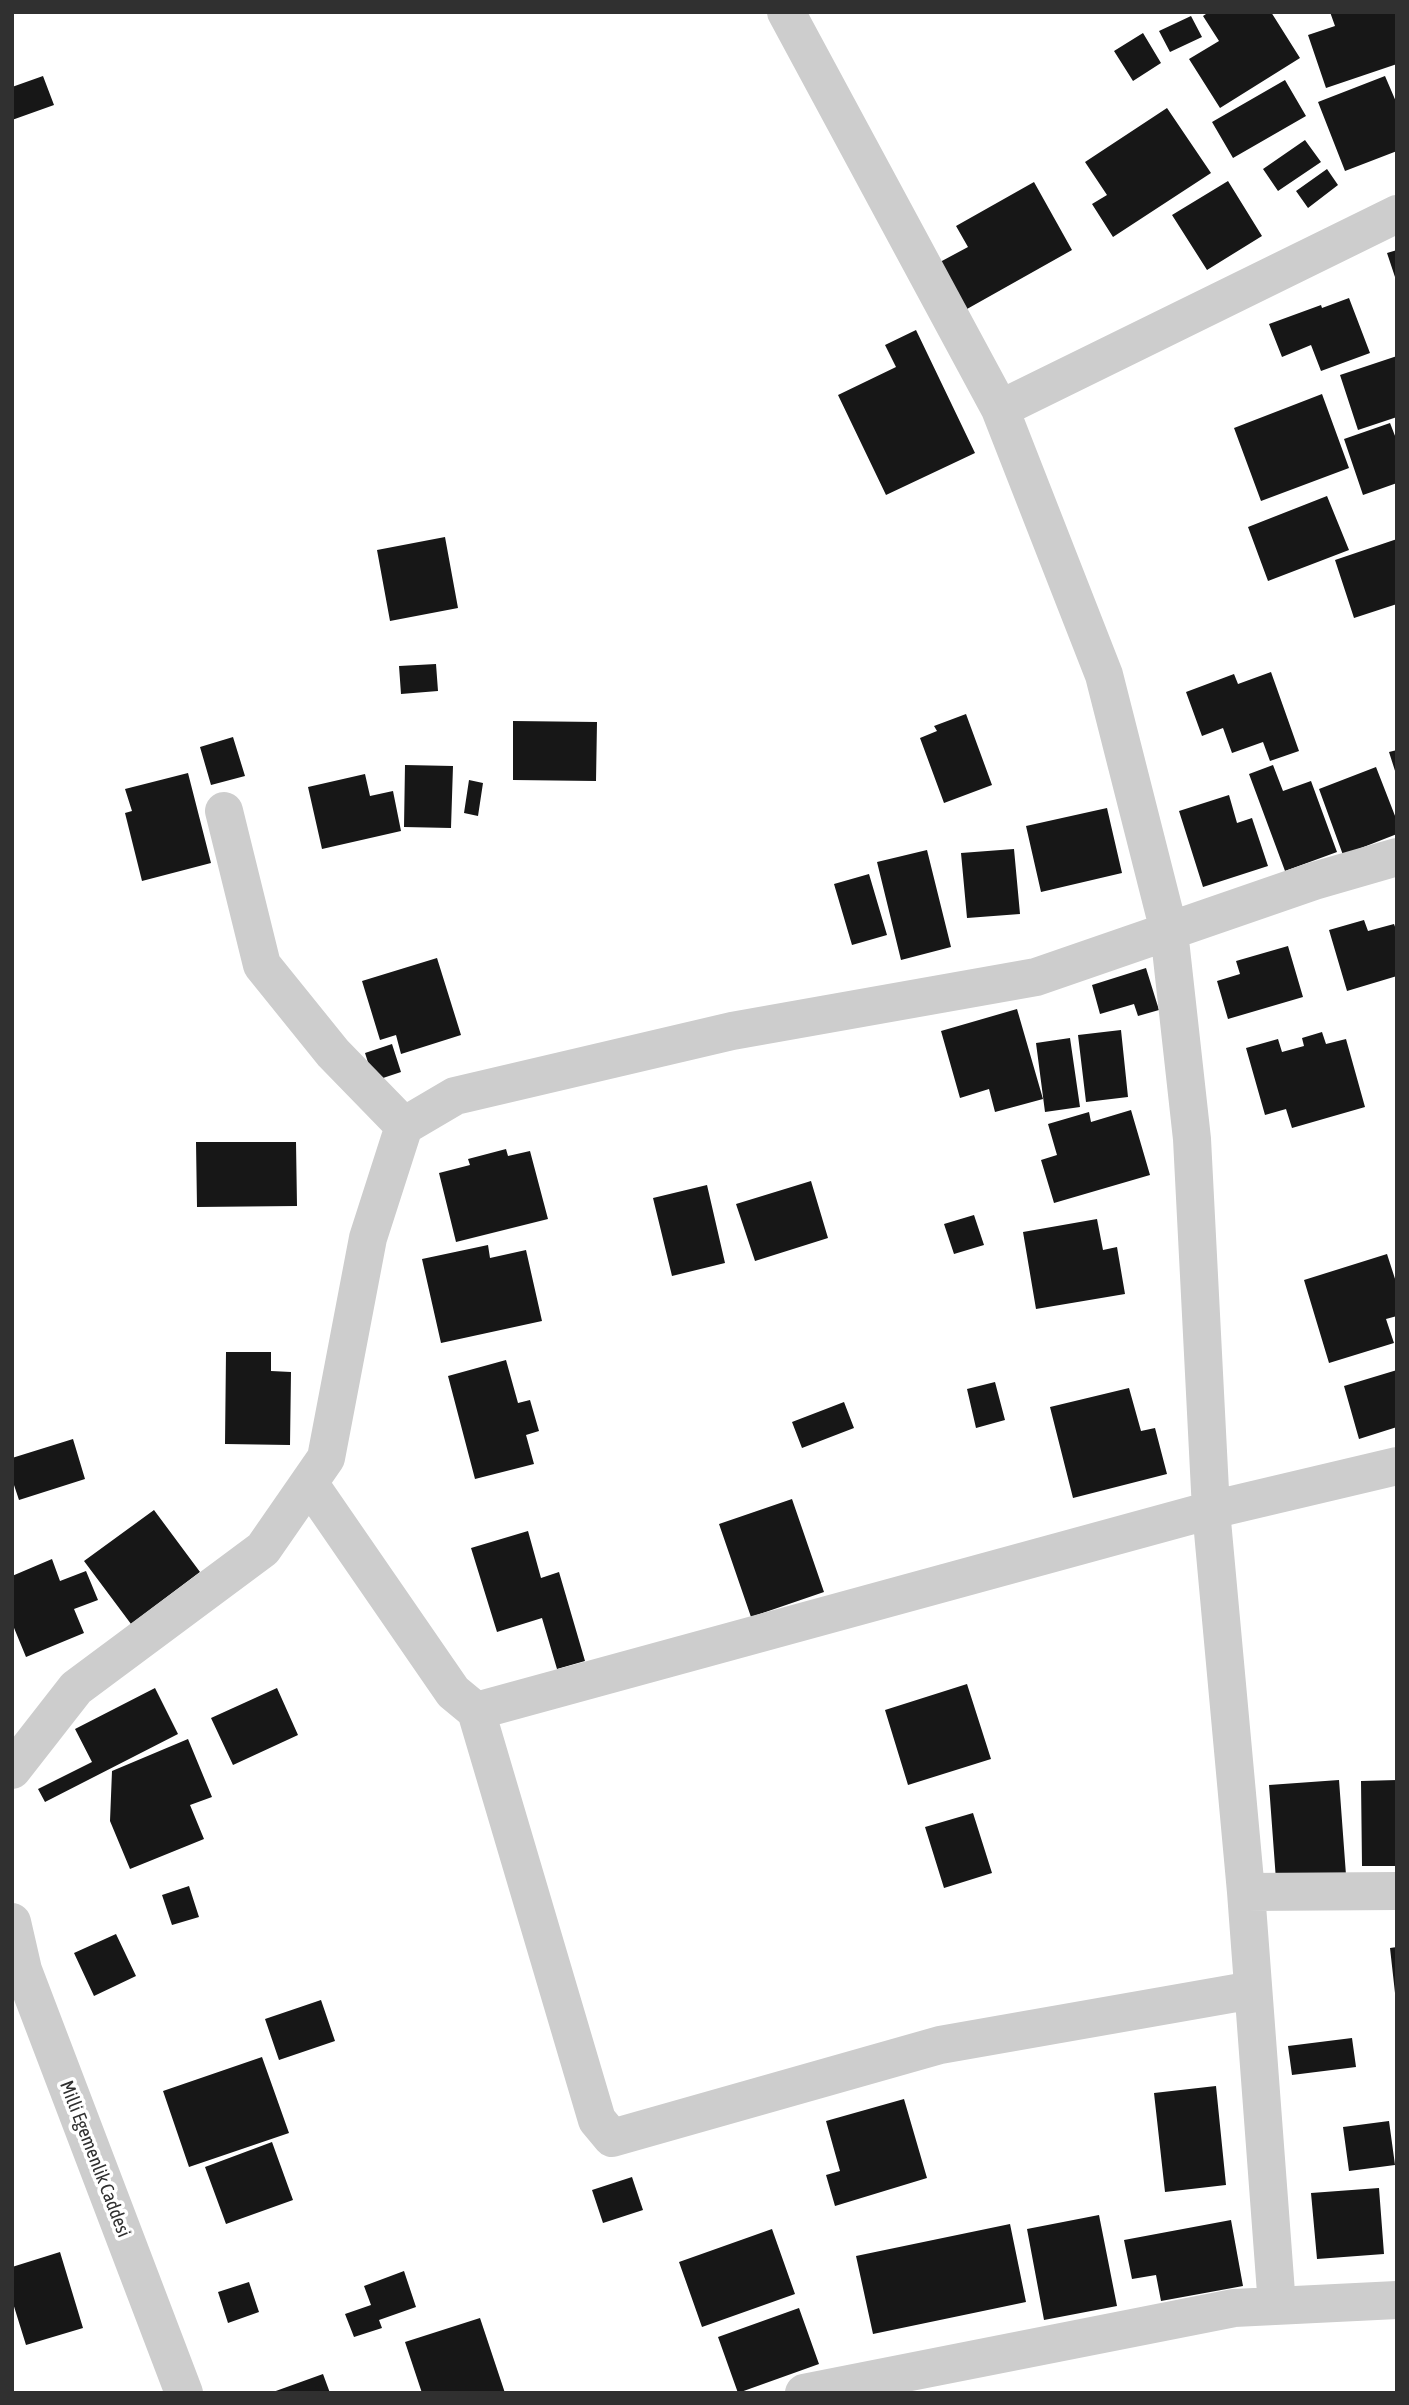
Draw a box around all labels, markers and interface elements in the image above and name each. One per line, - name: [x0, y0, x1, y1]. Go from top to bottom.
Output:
- street label: Milli Egemenlik Caddesi: [55, 2078, 135, 2240]

